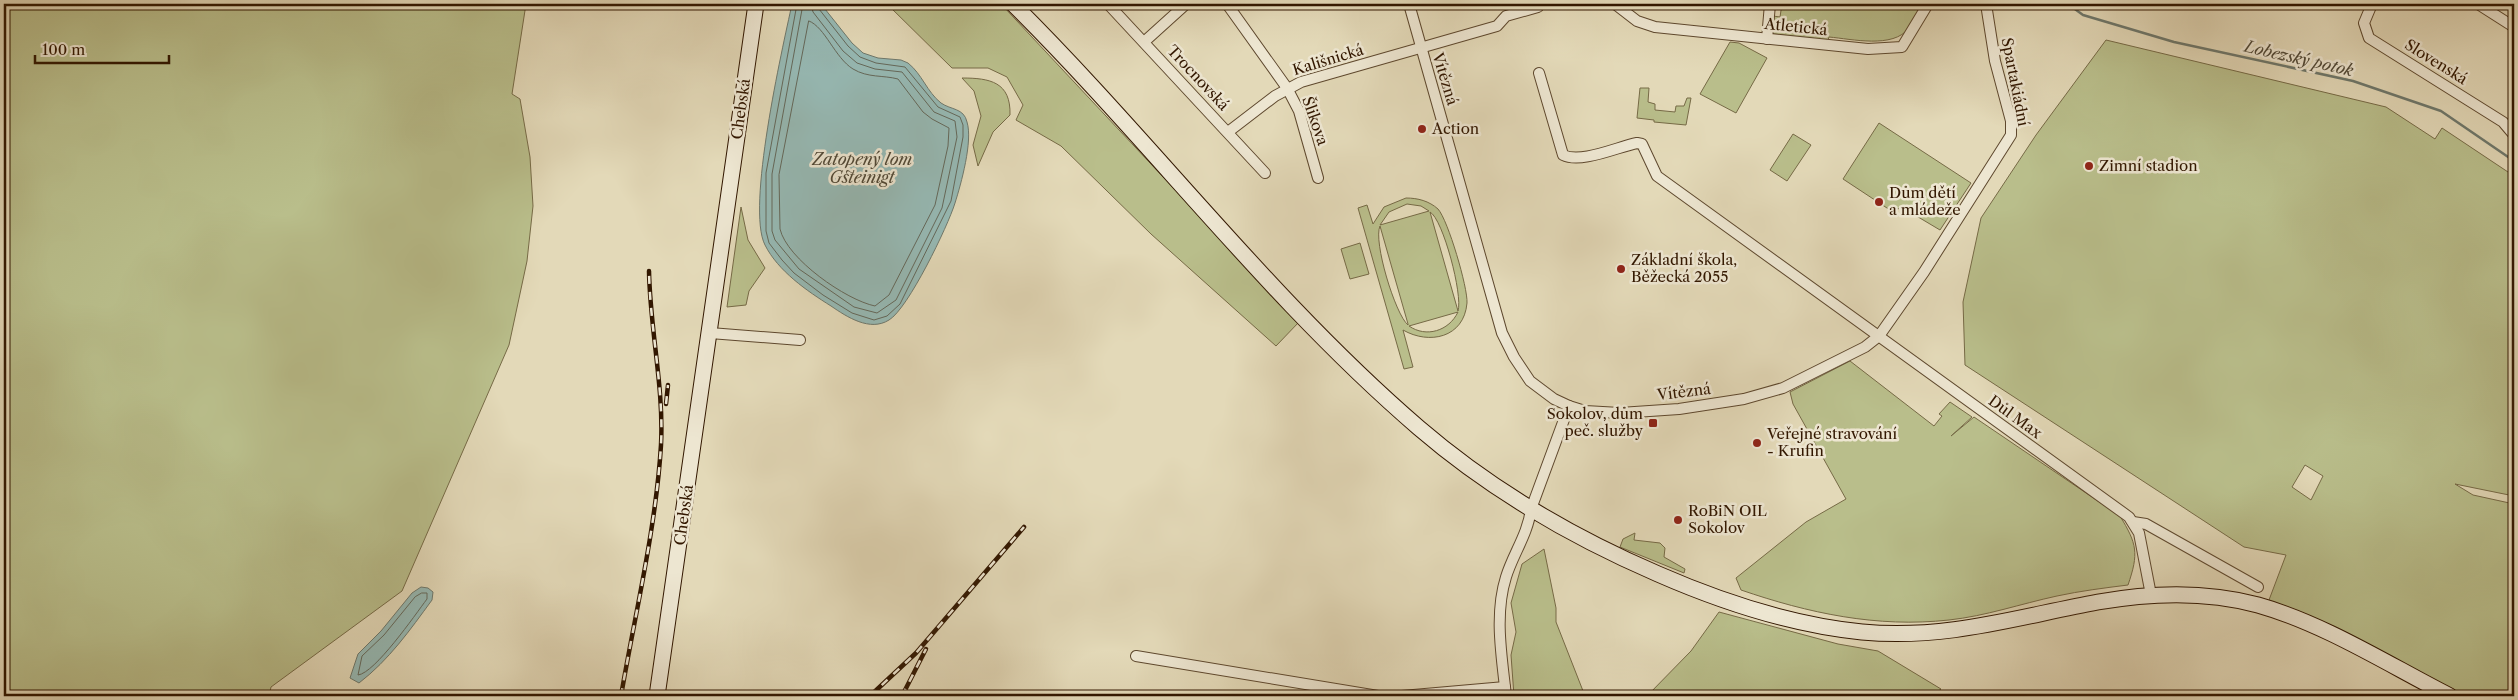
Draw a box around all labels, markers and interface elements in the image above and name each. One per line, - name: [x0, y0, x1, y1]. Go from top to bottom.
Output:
- street label: Atletická: [1763, 14, 1829, 39]
- scale bar: [35, 32, 169, 64]
- water label: Lobezský potok: [2241, 35, 2356, 80]
- street label: Slovenská: [2401, 35, 2471, 88]
- street label: Spartakiádní: [1998, 36, 2033, 128]
- text: 100 m: [42, 40, 85, 59]
- street label: Kališnická: [1290, 40, 1366, 79]
- street label: Trocnovská: [1163, 41, 1233, 114]
- street label: Vítězná: [1428, 49, 1462, 108]
- street label: Chebská: [727, 77, 754, 141]
- street label: Šlikova: [1298, 94, 1333, 148]
- place label: Action: [1431, 119, 1480, 138]
- marker: Action: [1416, 123, 1428, 135]
- water label: Zatopený lom Gsteinigt: [811, 149, 912, 187]
- place label: Zimní stadion: [2099, 156, 2198, 175]
- marker: Zimní stadion: [2083, 160, 2095, 172]
- place label: Dům dětí a mládeže: [1889, 183, 1961, 219]
- marker: Dům dětí a mládeže: [1873, 196, 1885, 208]
- place label: Základní škola, Běžecká 2055: [1631, 250, 1737, 286]
- marker: Základní škola, Běžecká 2055: [1615, 263, 1627, 275]
- street label: Vítězná: [1655, 379, 1712, 404]
- street label: Důl Max: [1985, 391, 2046, 443]
- place label: Sokolov, dům peč. služby: [1547, 404, 1644, 440]
- marker: Sokolov, dům peč. služby: [1647, 417, 1659, 429]
- place label: Veřejné stravování - Krufin: [1766, 424, 1897, 460]
- marker: Veřejné stravování - Krufin: [1751, 437, 1763, 449]
- street label: Chebská: [670, 483, 697, 547]
- place label: RoBiN OIL Sokolov: [1688, 501, 1767, 537]
- marker: RoBiN OIL Sokolov: [1672, 514, 1684, 526]

